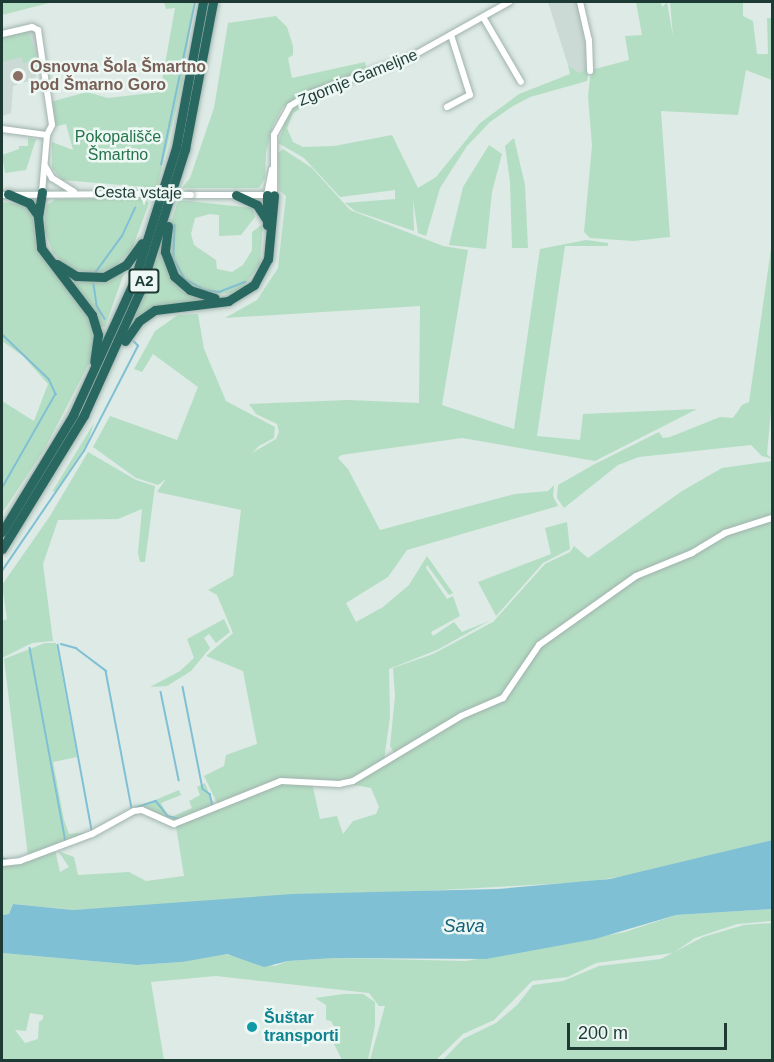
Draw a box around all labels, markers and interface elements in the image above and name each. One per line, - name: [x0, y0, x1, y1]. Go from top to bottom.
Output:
- street label: Zgornje Gameljne: [295, 45, 421, 111]
- place label: Osnovna Šola Šmartno pod Šmarno Goro: [30, 57, 206, 95]
- marker: Osnovna Šola Šmartno pod Šmarno Goro: [11, 69, 25, 83]
- park label: Pokopališče Šmartno: [75, 127, 161, 165]
- street label: Cesta vstaje: [94, 183, 182, 203]
- road number: A2: [128, 269, 160, 293]
- water label: Sava: [443, 915, 485, 937]
- place label: Šuštar transporti: [264, 1008, 339, 1046]
- scale bar: [570, 1011, 730, 1049]
- marker: Šuštar transporti: [245, 1020, 259, 1034]
- text: 200 m: [578, 1023, 628, 1043]

